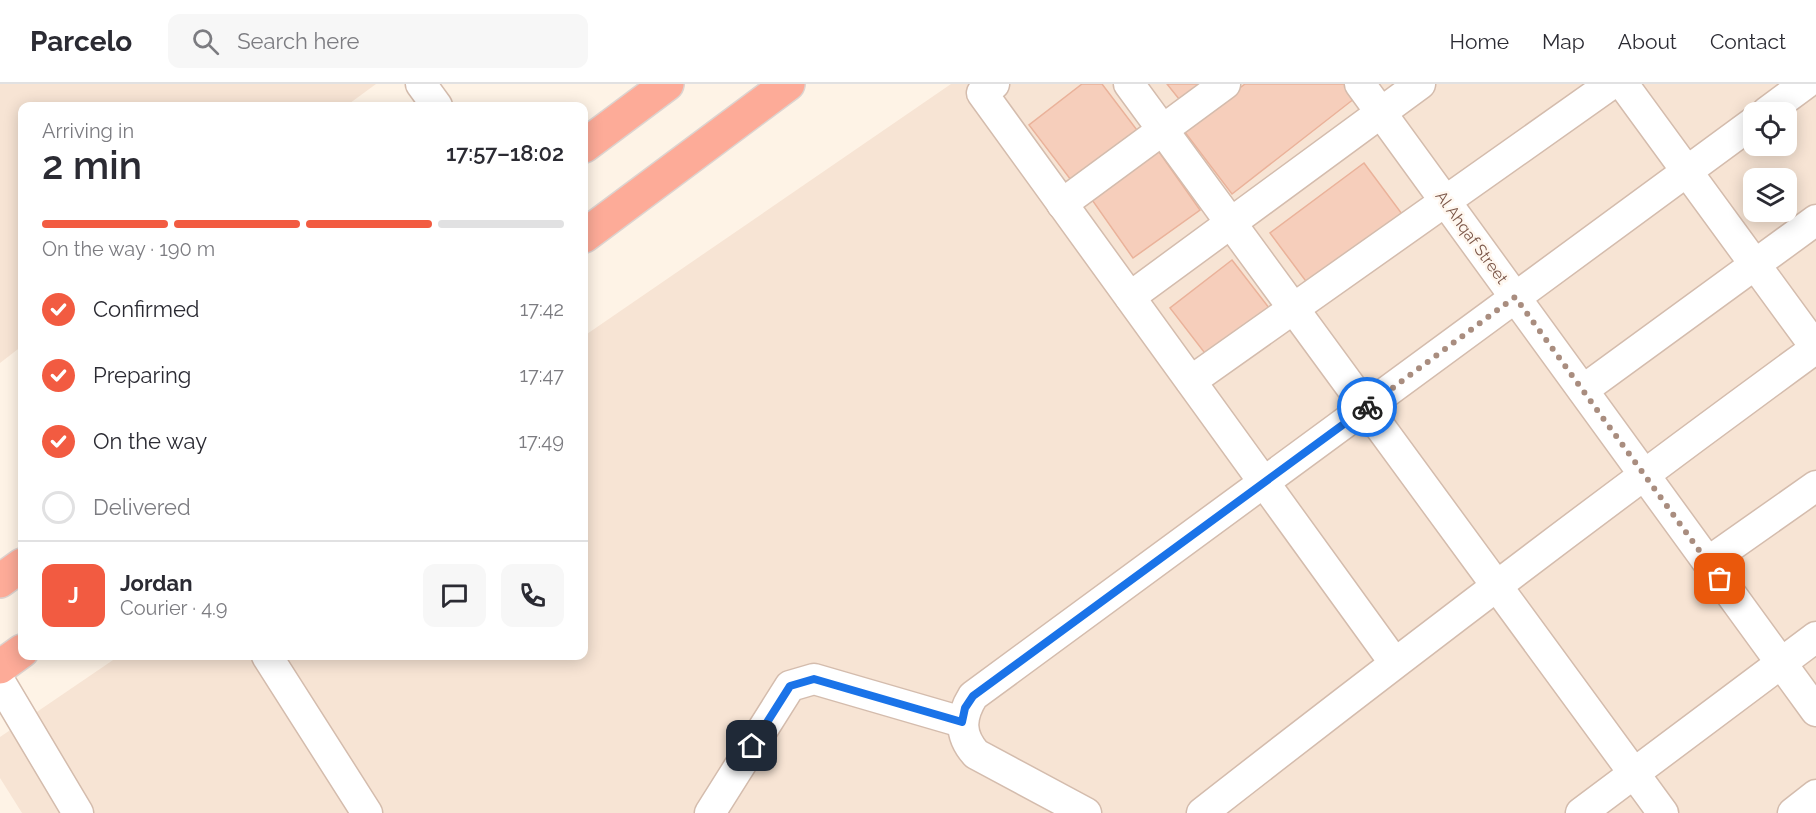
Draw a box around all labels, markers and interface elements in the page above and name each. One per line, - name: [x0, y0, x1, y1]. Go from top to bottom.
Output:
- search box: [168, 14, 588, 68]
- text: Parcelo: [30, 25, 132, 58]
- icon: search: [189, 25, 222, 58]
- text: Search here: [237, 28, 359, 54]
- text: Home: [1450, 29, 1509, 54]
- text: Map: [1542, 29, 1585, 54]
- text: About: [1618, 29, 1677, 54]
- text: Contact: [1710, 29, 1786, 54]
- map controls: [1743, 102, 1797, 222]
- button: locate: [1743, 102, 1797, 156]
- text: Arriving in: [42, 119, 134, 143]
- text: 17:57–18:02: [446, 140, 564, 166]
- text: 2 min: [42, 142, 142, 188]
- button: layers: [1743, 168, 1797, 222]
- street label: Al Ahqaf Street: [1431, 187, 1512, 288]
- text: On the way · 190 m: [42, 237, 215, 261]
- icon: check: [42, 293, 75, 326]
- text: Confirmed: [93, 296, 200, 322]
- text: 17:42: [520, 297, 564, 321]
- icon: check: [42, 359, 75, 392]
- text: Preparing: [93, 362, 191, 388]
- text: 17:47: [520, 363, 564, 387]
- courier: [1337, 377, 1397, 437]
- icon: bike: [1351, 391, 1384, 424]
- icon: check: [42, 425, 75, 458]
- text: On the way: [93, 428, 207, 454]
- text: 17:49: [518, 429, 564, 453]
- text: Delivered: [93, 494, 191, 520]
- pin: [1694, 553, 1745, 604]
- icon: bag: [1703, 562, 1736, 595]
- button: chat: [423, 564, 486, 627]
- button: phone: [501, 564, 564, 627]
- text: Jordan: [120, 570, 192, 596]
- text: J: [68, 582, 79, 608]
- text: Courier · 4.9: [120, 596, 228, 620]
- pin: [726, 720, 777, 771]
- icon: home: [735, 729, 768, 762]

